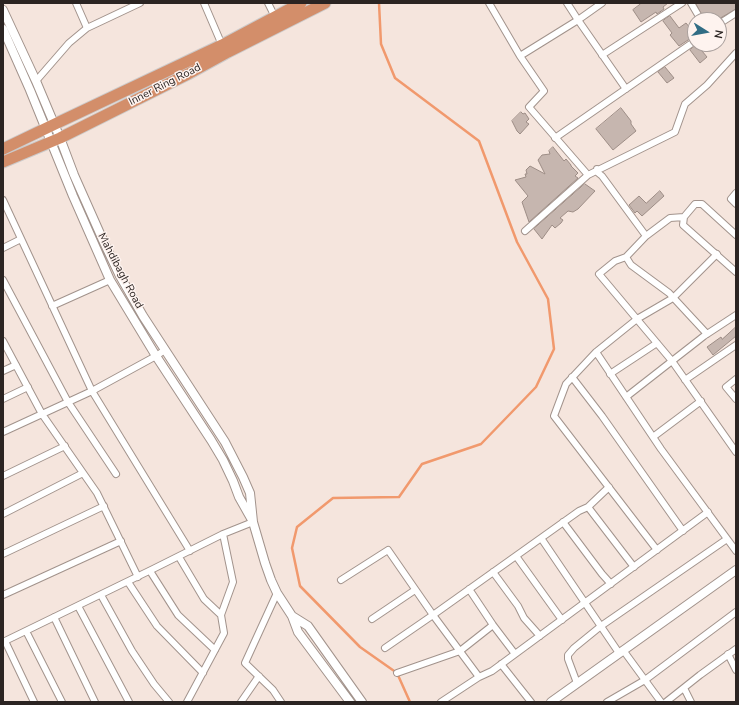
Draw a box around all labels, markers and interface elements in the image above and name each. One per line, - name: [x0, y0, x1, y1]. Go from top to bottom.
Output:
- north arrow: [687, 12, 727, 52]
- text: N: [710, 29, 726, 40]
- street label: Inner Ring Road: [127, 61, 203, 109]
- street label: Mahdibagh Road: [95, 231, 145, 311]

